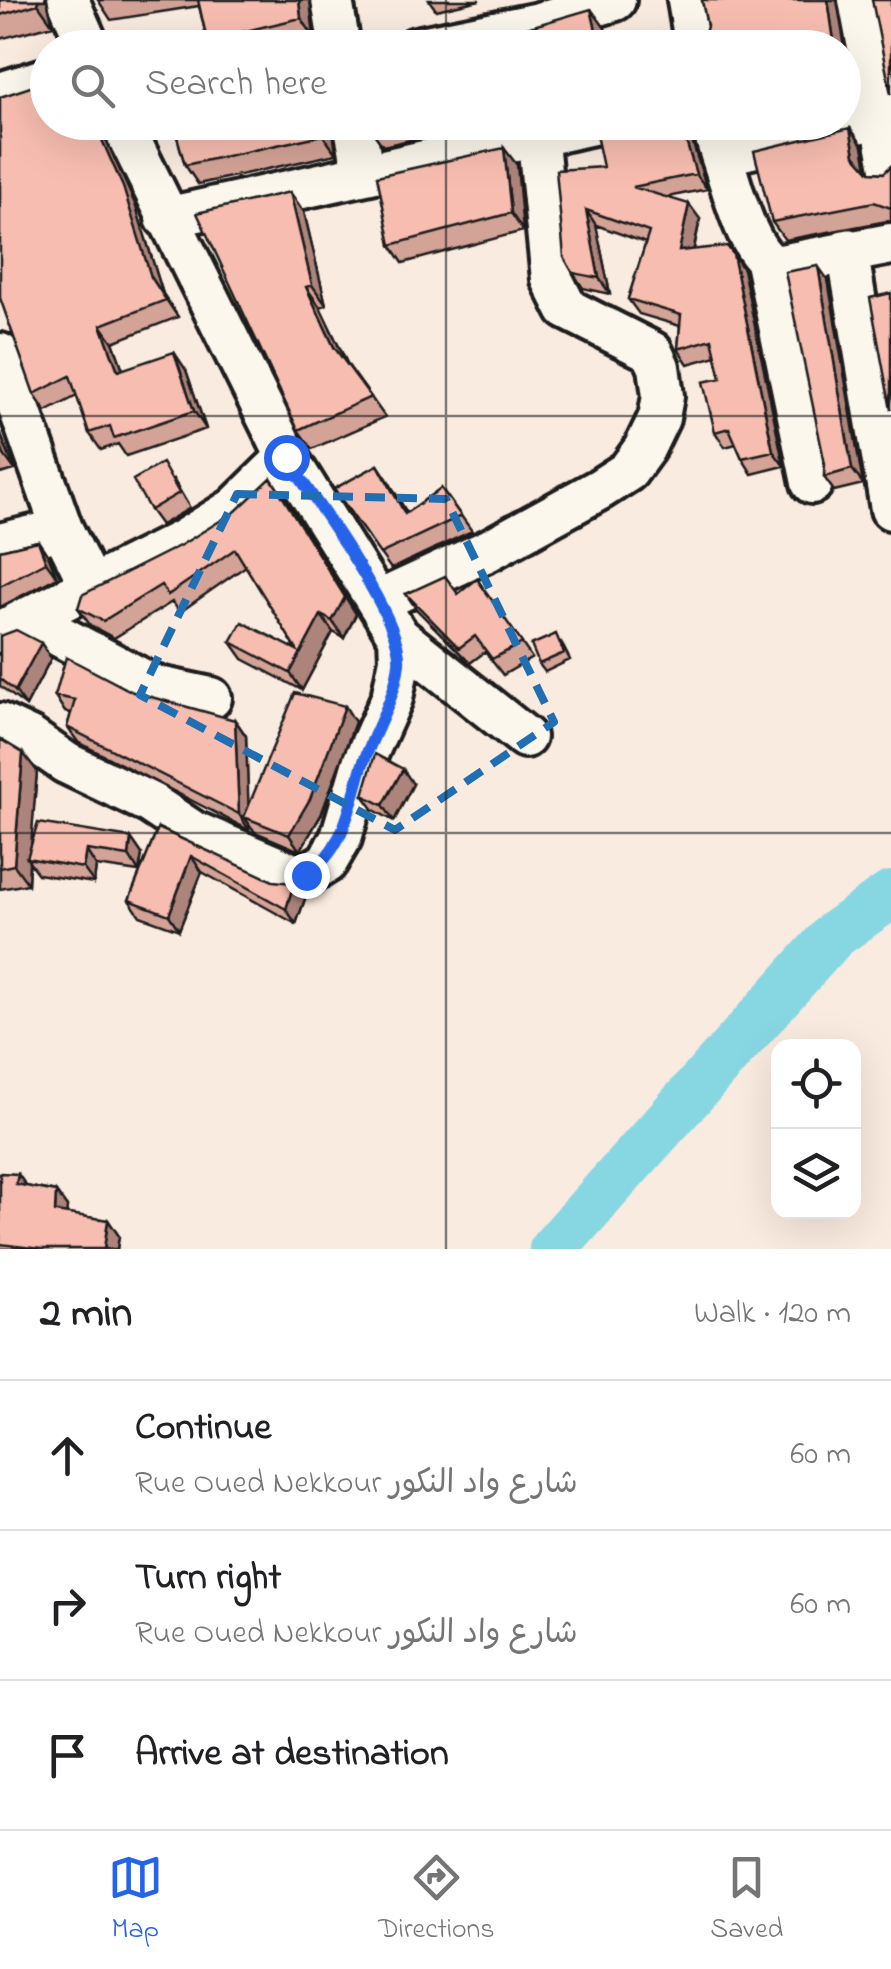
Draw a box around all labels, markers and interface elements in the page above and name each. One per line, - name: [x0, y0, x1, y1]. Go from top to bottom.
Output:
- search box: [30, 30, 861, 140]
- text: Search here: [145, 57, 327, 113]
- icon: search: [65, 58, 120, 113]
- route start: [264, 435, 310, 481]
- route end: [284, 853, 330, 899]
- map controls: [771, 1039, 861, 1219]
- button: locate: [771, 1039, 861, 1129]
- button: layers: [771, 1129, 861, 1219]
- text: 2 min: [40, 1284, 132, 1345]
- text: Walk · 120 m: [694, 1291, 851, 1338]
- text: Continue: [135, 1401, 271, 1457]
- icon: ahead: [40, 1428, 95, 1483]
- text: 60 m: [790, 1432, 851, 1479]
- text: Rue Oued Nekkour شارع واد النکور: [135, 1461, 578, 1508]
- text: Turn right: [135, 1551, 281, 1607]
- icon: right: [40, 1578, 95, 1633]
- text: 60 m: [790, 1582, 851, 1629]
- text: Rue Oued Nekkour شارع واد النکور: [135, 1611, 578, 1658]
- text: Arrive at destination: [135, 1727, 449, 1783]
- icon: arrive: [40, 1728, 95, 1783]
- tab: Map: [108, 1850, 163, 1951]
- tab: Directions: [378, 1850, 495, 1951]
- tab: Saved: [710, 1850, 783, 1951]

